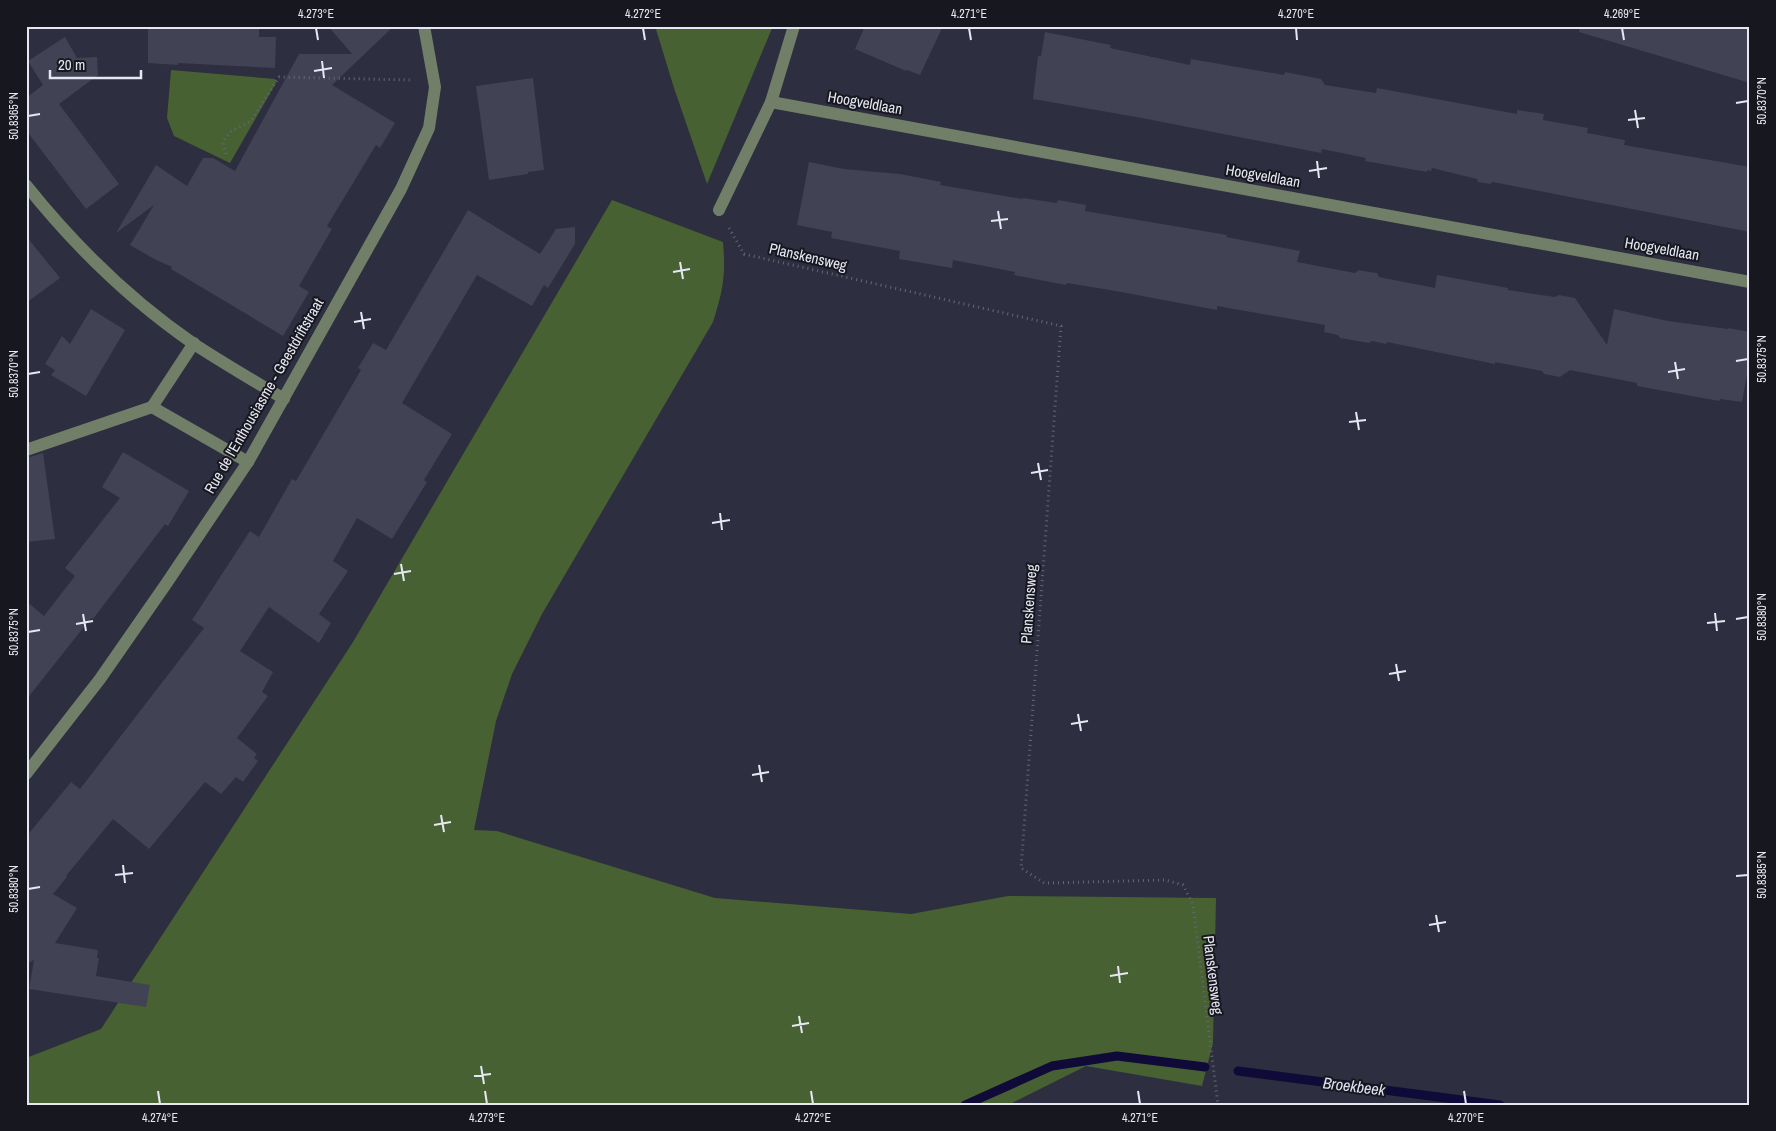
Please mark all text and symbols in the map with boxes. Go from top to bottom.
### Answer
text: 4.273°E [298,6,334,22]
text: 4.272°E [625,6,661,22]
text: 4.271°E [951,6,987,22]
text: 4.270°E [1278,6,1314,22]
text: 4.269°E [1604,6,1640,22]
scale bar [50,48,141,80]
text: 20 m [58,54,85,75]
text: 50.8370°N [1754,77,1770,125]
street label: Hoogveldlaan [826,86,904,119]
text: 50.8365°N [6,92,22,140]
street label: Hoogveldlaan [1224,159,1302,192]
street label: Hoogveldlaan [1623,232,1701,265]
street label: Planskensweg [767,237,849,276]
street label: Rue de l'Enthousiasme - Geestdriftstraat [199,294,329,497]
text: 50.8375°N [1754,335,1770,383]
text: 50.8370°N [6,350,22,398]
street label: Planskensweg [1015,564,1042,644]
text: 50.8380°N [1754,593,1770,641]
text: 50.8375°N [6,608,22,656]
text: 50.8385°N [1754,851,1770,899]
text: 50.8380°N [6,865,22,913]
street label: Planskensweg [1198,934,1229,1016]
water label: Broekbeek [1322,1071,1387,1101]
text: 4.274°E [142,1110,178,1126]
text: 4.273°E [469,1110,505,1126]
text: 4.272°E [795,1110,831,1126]
text: 4.271°E [1122,1110,1158,1126]
text: 4.270°E [1448,1110,1484,1126]

